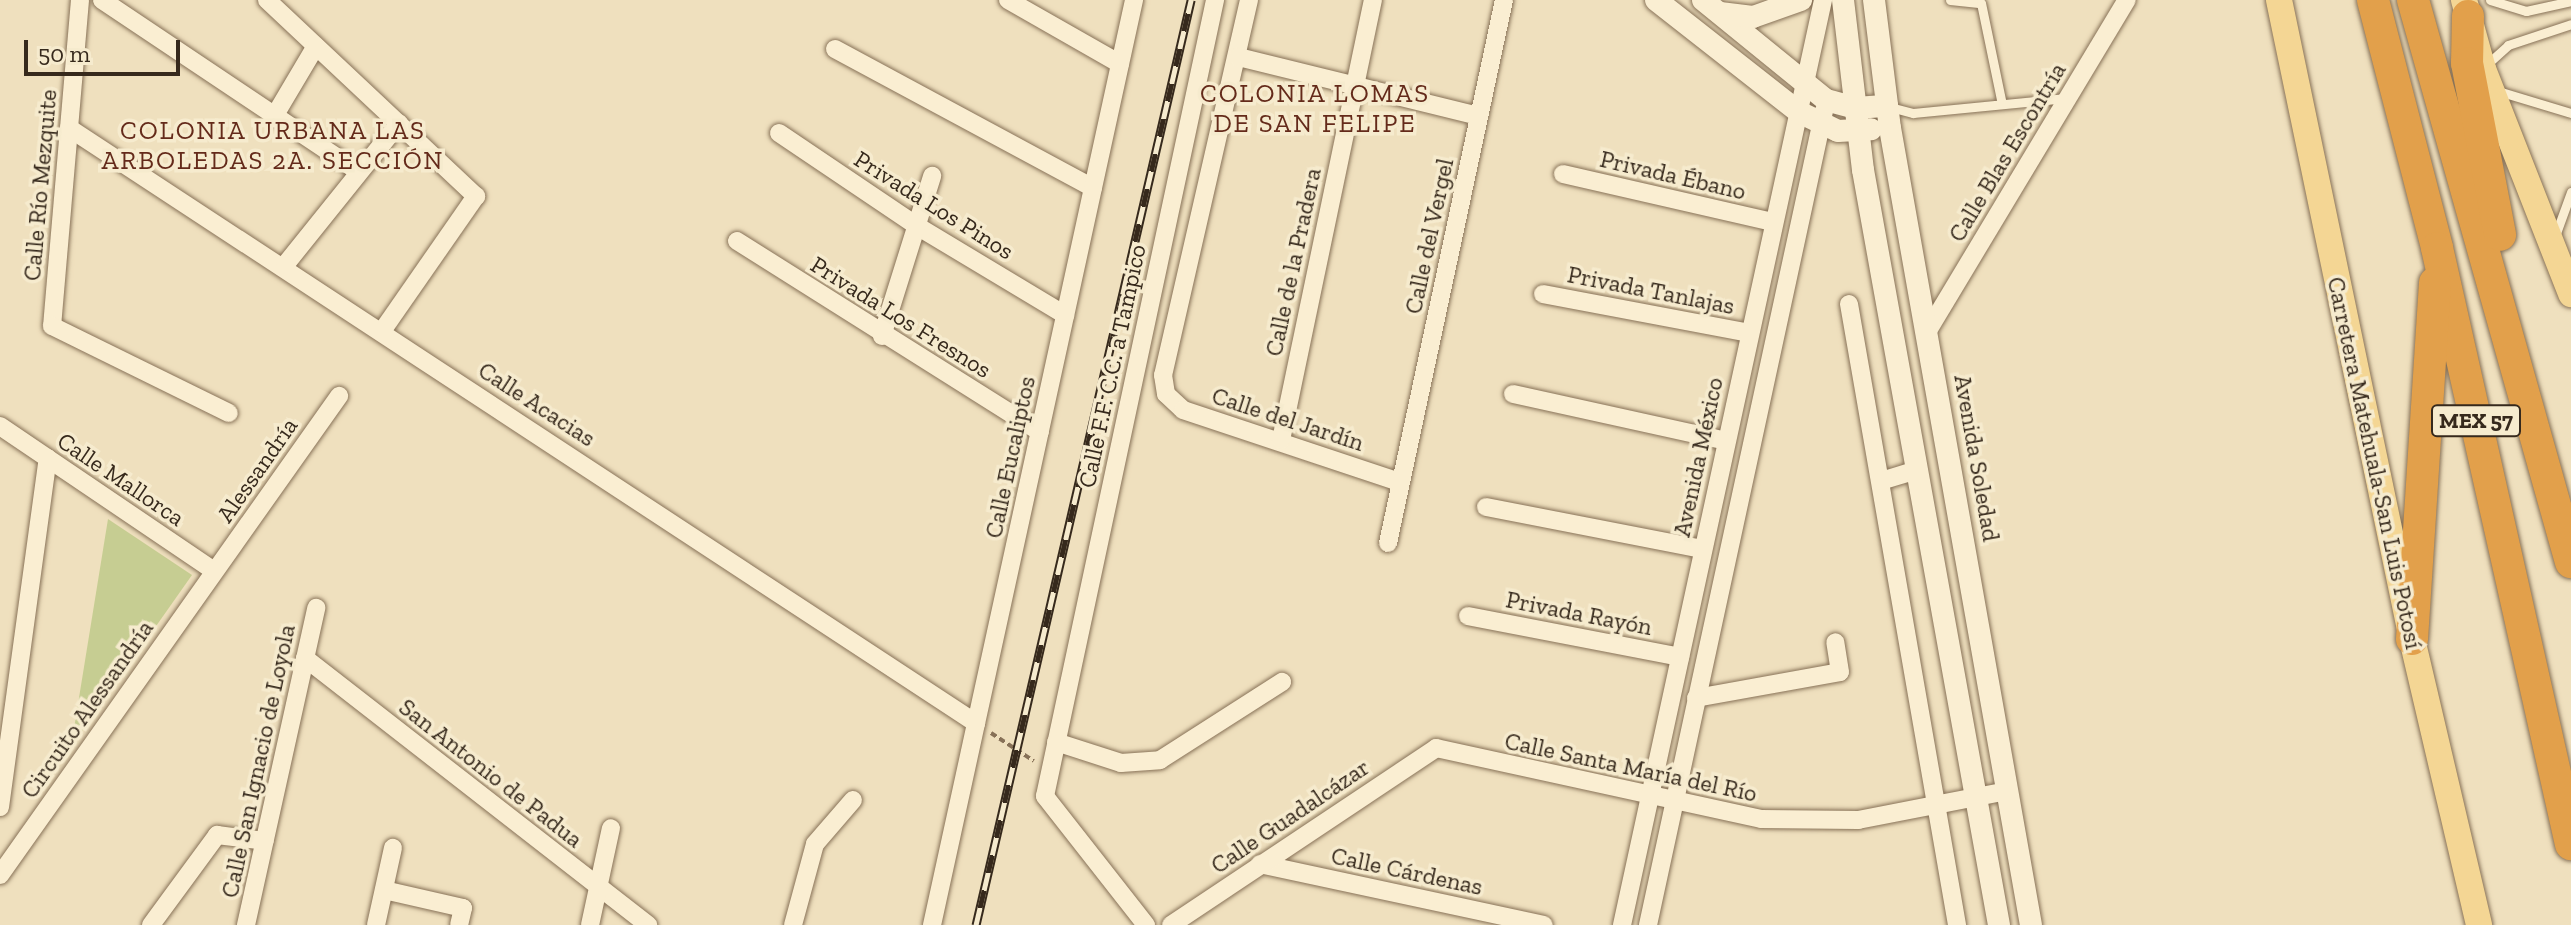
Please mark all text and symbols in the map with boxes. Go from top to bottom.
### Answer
scale bar [28,24,184,74]
text: 50 m [38,39,90,68]
street label: Calle Blas Escontría [1942,57,2072,247]
district label: COLONIA LOMAS DE SAN FELIPE [1200,78,1430,140]
street label: Calle Río Mezquite [17,88,63,282]
district label: COLONIA URBANA LAS ARBOLEDAS 2A. SECCIÓN [101,115,445,176]
street label: Privada Los Pinos [849,144,1019,266]
street label: Privada Ébano [1597,144,1749,206]
street label: Calle del Vergel [1398,155,1460,317]
street label: Calle de la Pradera [1259,165,1327,359]
street label: Calle F.F. C.C. a Tampico [1072,241,1152,491]
street label: Privada Los Fresnos [805,250,997,384]
street label: Privada Tanlajas [1565,260,1737,320]
street label: Carretera Matehuala-San Luis Potosí [2321,274,2429,652]
street label: Calle Acacias [473,355,601,453]
street label: Avenida Soledad [1948,372,2006,544]
street label: Calle Eucaliptos [979,373,1041,541]
street label: Avenida México [1667,375,1729,539]
street label: Calle del Jardín [1208,381,1368,457]
road number: MEX 57 [2430,403,2522,439]
street label: Alessandría [210,412,304,528]
street label: Calle Mallorca [52,426,190,532]
street label: Privada Rayón [1504,585,1654,641]
street label: Circuito Alessandría [15,614,159,804]
street label: Calle San Ignacio de Loyola [215,622,301,900]
street label: San Antonio de Padua [393,692,589,854]
street label: Calle Santa María del Río [1502,726,1760,808]
street label: Calle Guadalcázar [1205,752,1375,880]
street label: Calle Cárdenas [1329,841,1485,901]

